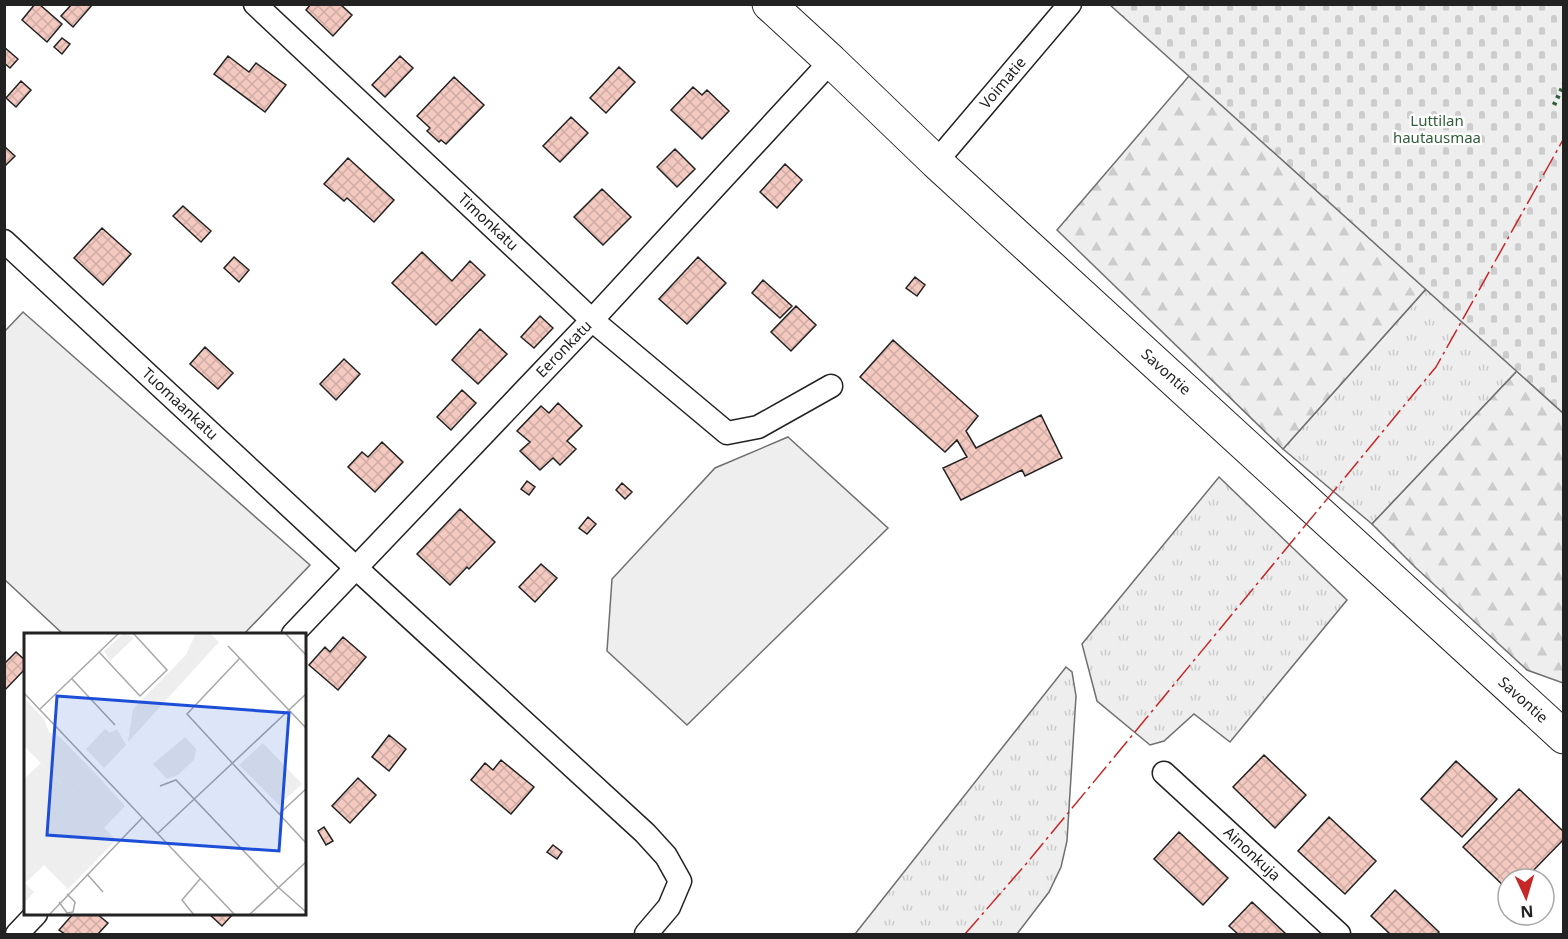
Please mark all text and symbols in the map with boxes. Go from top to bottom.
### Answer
street label: Voimatie [975,52,1030,112]
park label: Luttilan hautausmaa [1393,110,1481,147]
street label: Timonkatu [454,188,523,254]
street label: Eeronkatu [531,315,596,381]
street label: Savontie [1138,344,1196,399]
street label: Tuomaankatu [138,363,223,444]
inset map [24,633,306,915]
street label: Savontie [1495,672,1553,727]
street label: Ainonkuja [1220,822,1285,885]
north arrow [1496,867,1556,927]
text: N [1520,901,1534,923]

